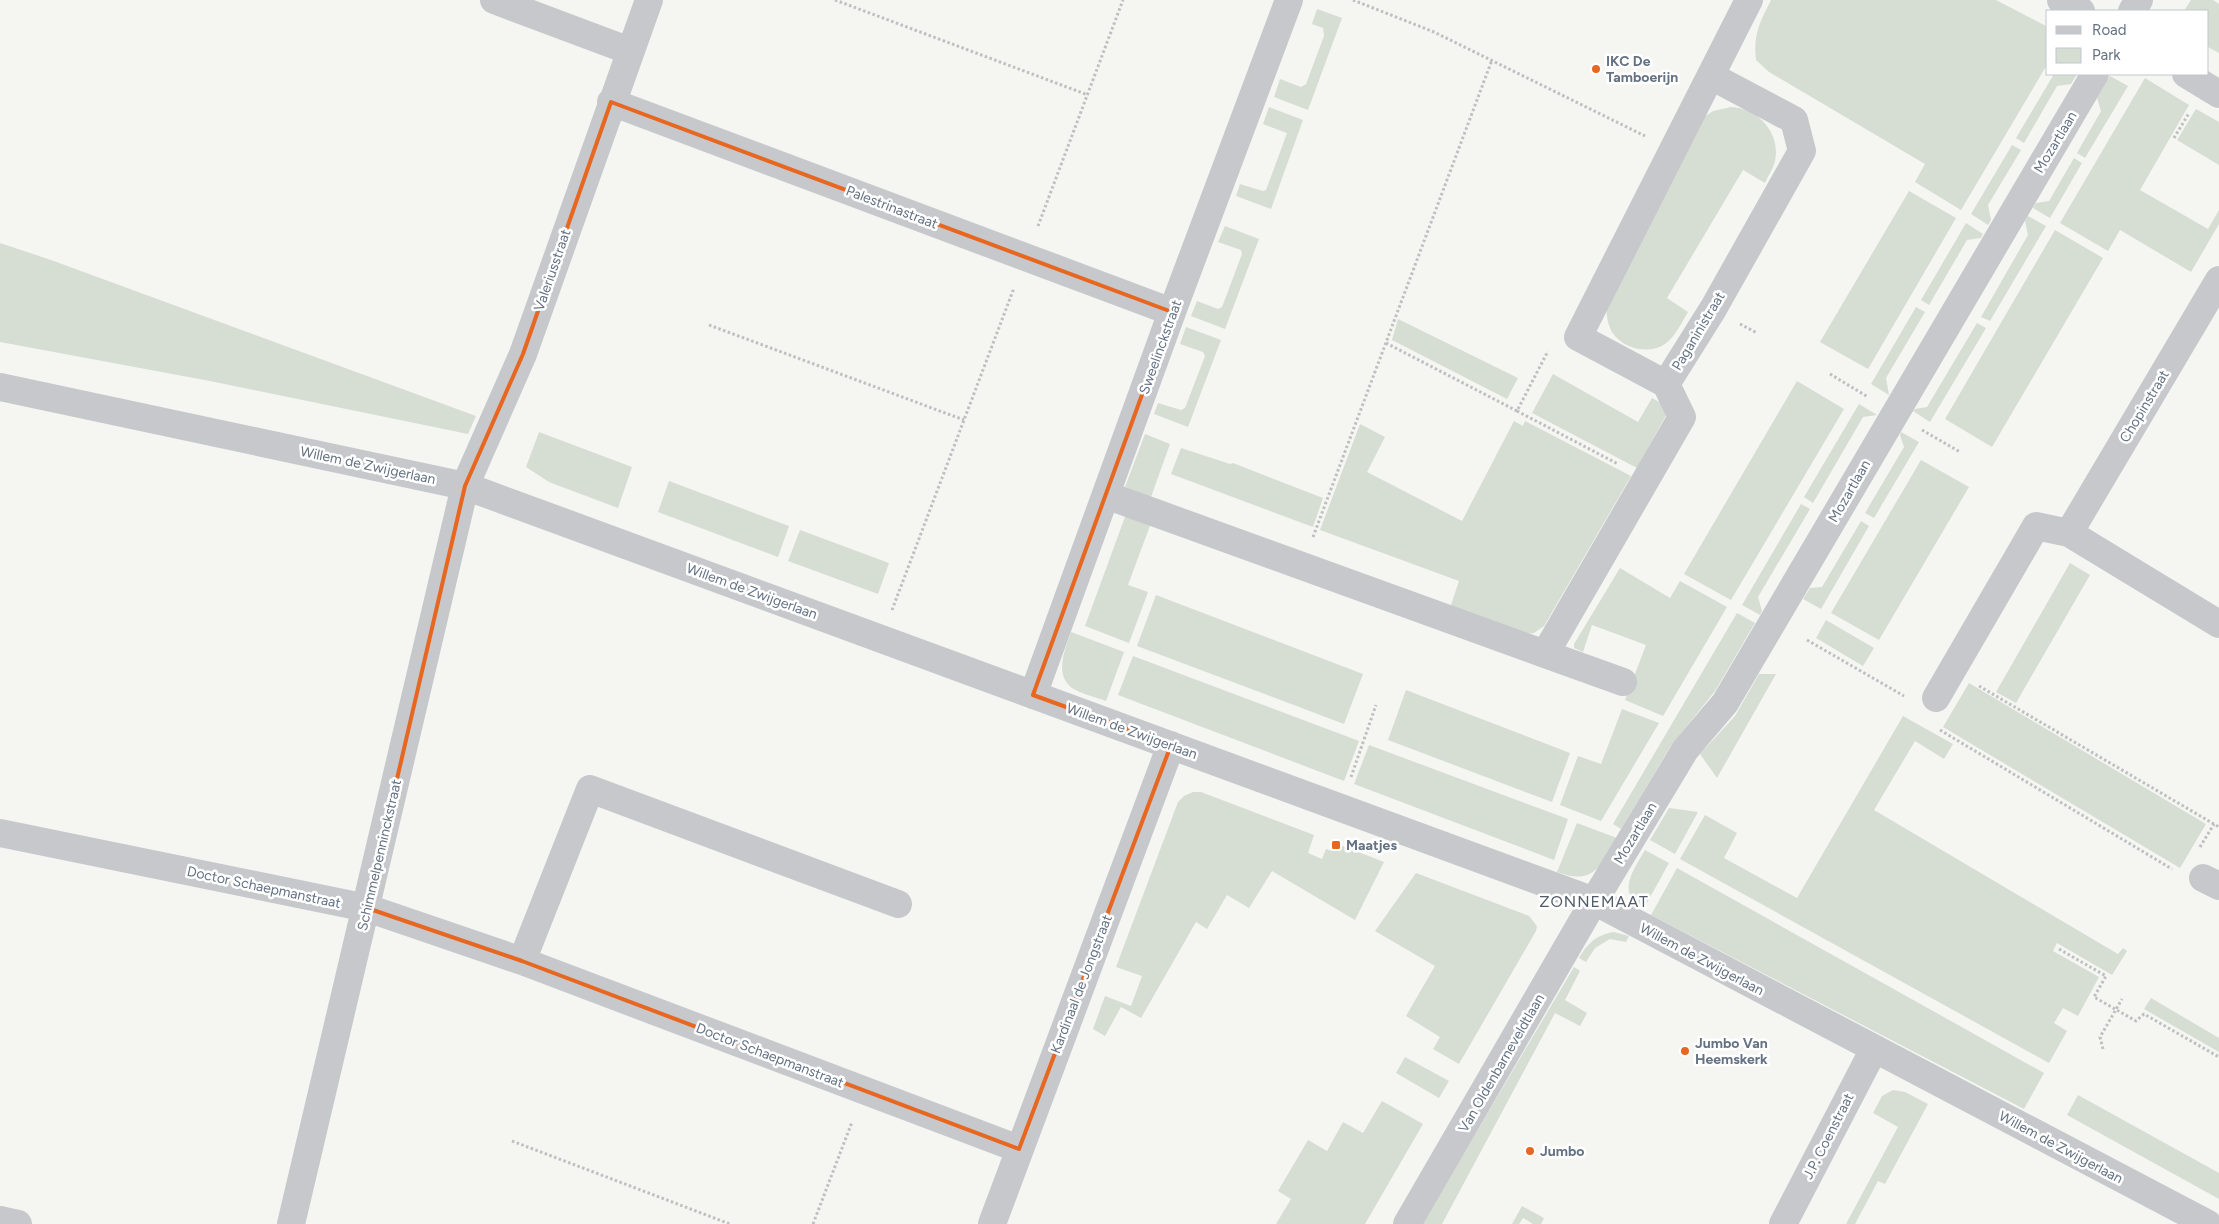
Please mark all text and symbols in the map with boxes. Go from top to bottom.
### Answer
legend [2046,10,2209,75]
text: Road [2092,21,2127,39]
text: Park [2092,46,2121,64]
place label: IKC De Tamboerijn [1606,53,1678,86]
marker: IKC De Tamboerijn [1590,63,1602,75]
street label: Mozartlaan [2030,108,2081,176]
street label: Palestrinastraat [844,182,940,233]
street label: Valeriusstraat [531,227,574,313]
street label: Paganinistraat [1668,289,1729,374]
street label: Sweelinckstraat [1135,298,1185,397]
street label: Chopinstraat [2116,367,2173,446]
street label: Willem de Zwijgerlaan [299,443,437,488]
street label: Mozartlaan [1825,457,1874,525]
street label: Willem de Zwijgerlaan [684,560,820,623]
street label: Willem de Zwijgerlaan [1064,700,1200,763]
street label: Schimmelpenninckstraat [354,778,405,932]
street label: Mozartlaan [1610,799,1661,867]
place label: Maatjes [1346,837,1397,854]
marker: Maatjes [1330,839,1342,851]
street label: Doctor Schaepmanstraat [185,863,342,912]
district label: ZONNEMAAT [1539,892,1649,911]
street label: Kardinaal de Jongstraat [1047,912,1116,1056]
street label: Willem de Zwijgerlaan [1637,920,1767,999]
street label: Van Oldenbarneveldtlaan [1455,991,1548,1135]
street label: Doctor Schaepmanstraat [694,1019,846,1092]
place label: Jumbo Van Heemskerk [1695,1035,1768,1068]
marker: Jumbo Van Heemskerk [1679,1045,1691,1057]
street label: J.P. Coenstraat [1799,1090,1857,1182]
street label: Willem de Zwijgerlaan [1996,1108,2126,1187]
place label: Jumbo [1540,1143,1584,1160]
marker: Jumbo [1524,1145,1536,1157]

